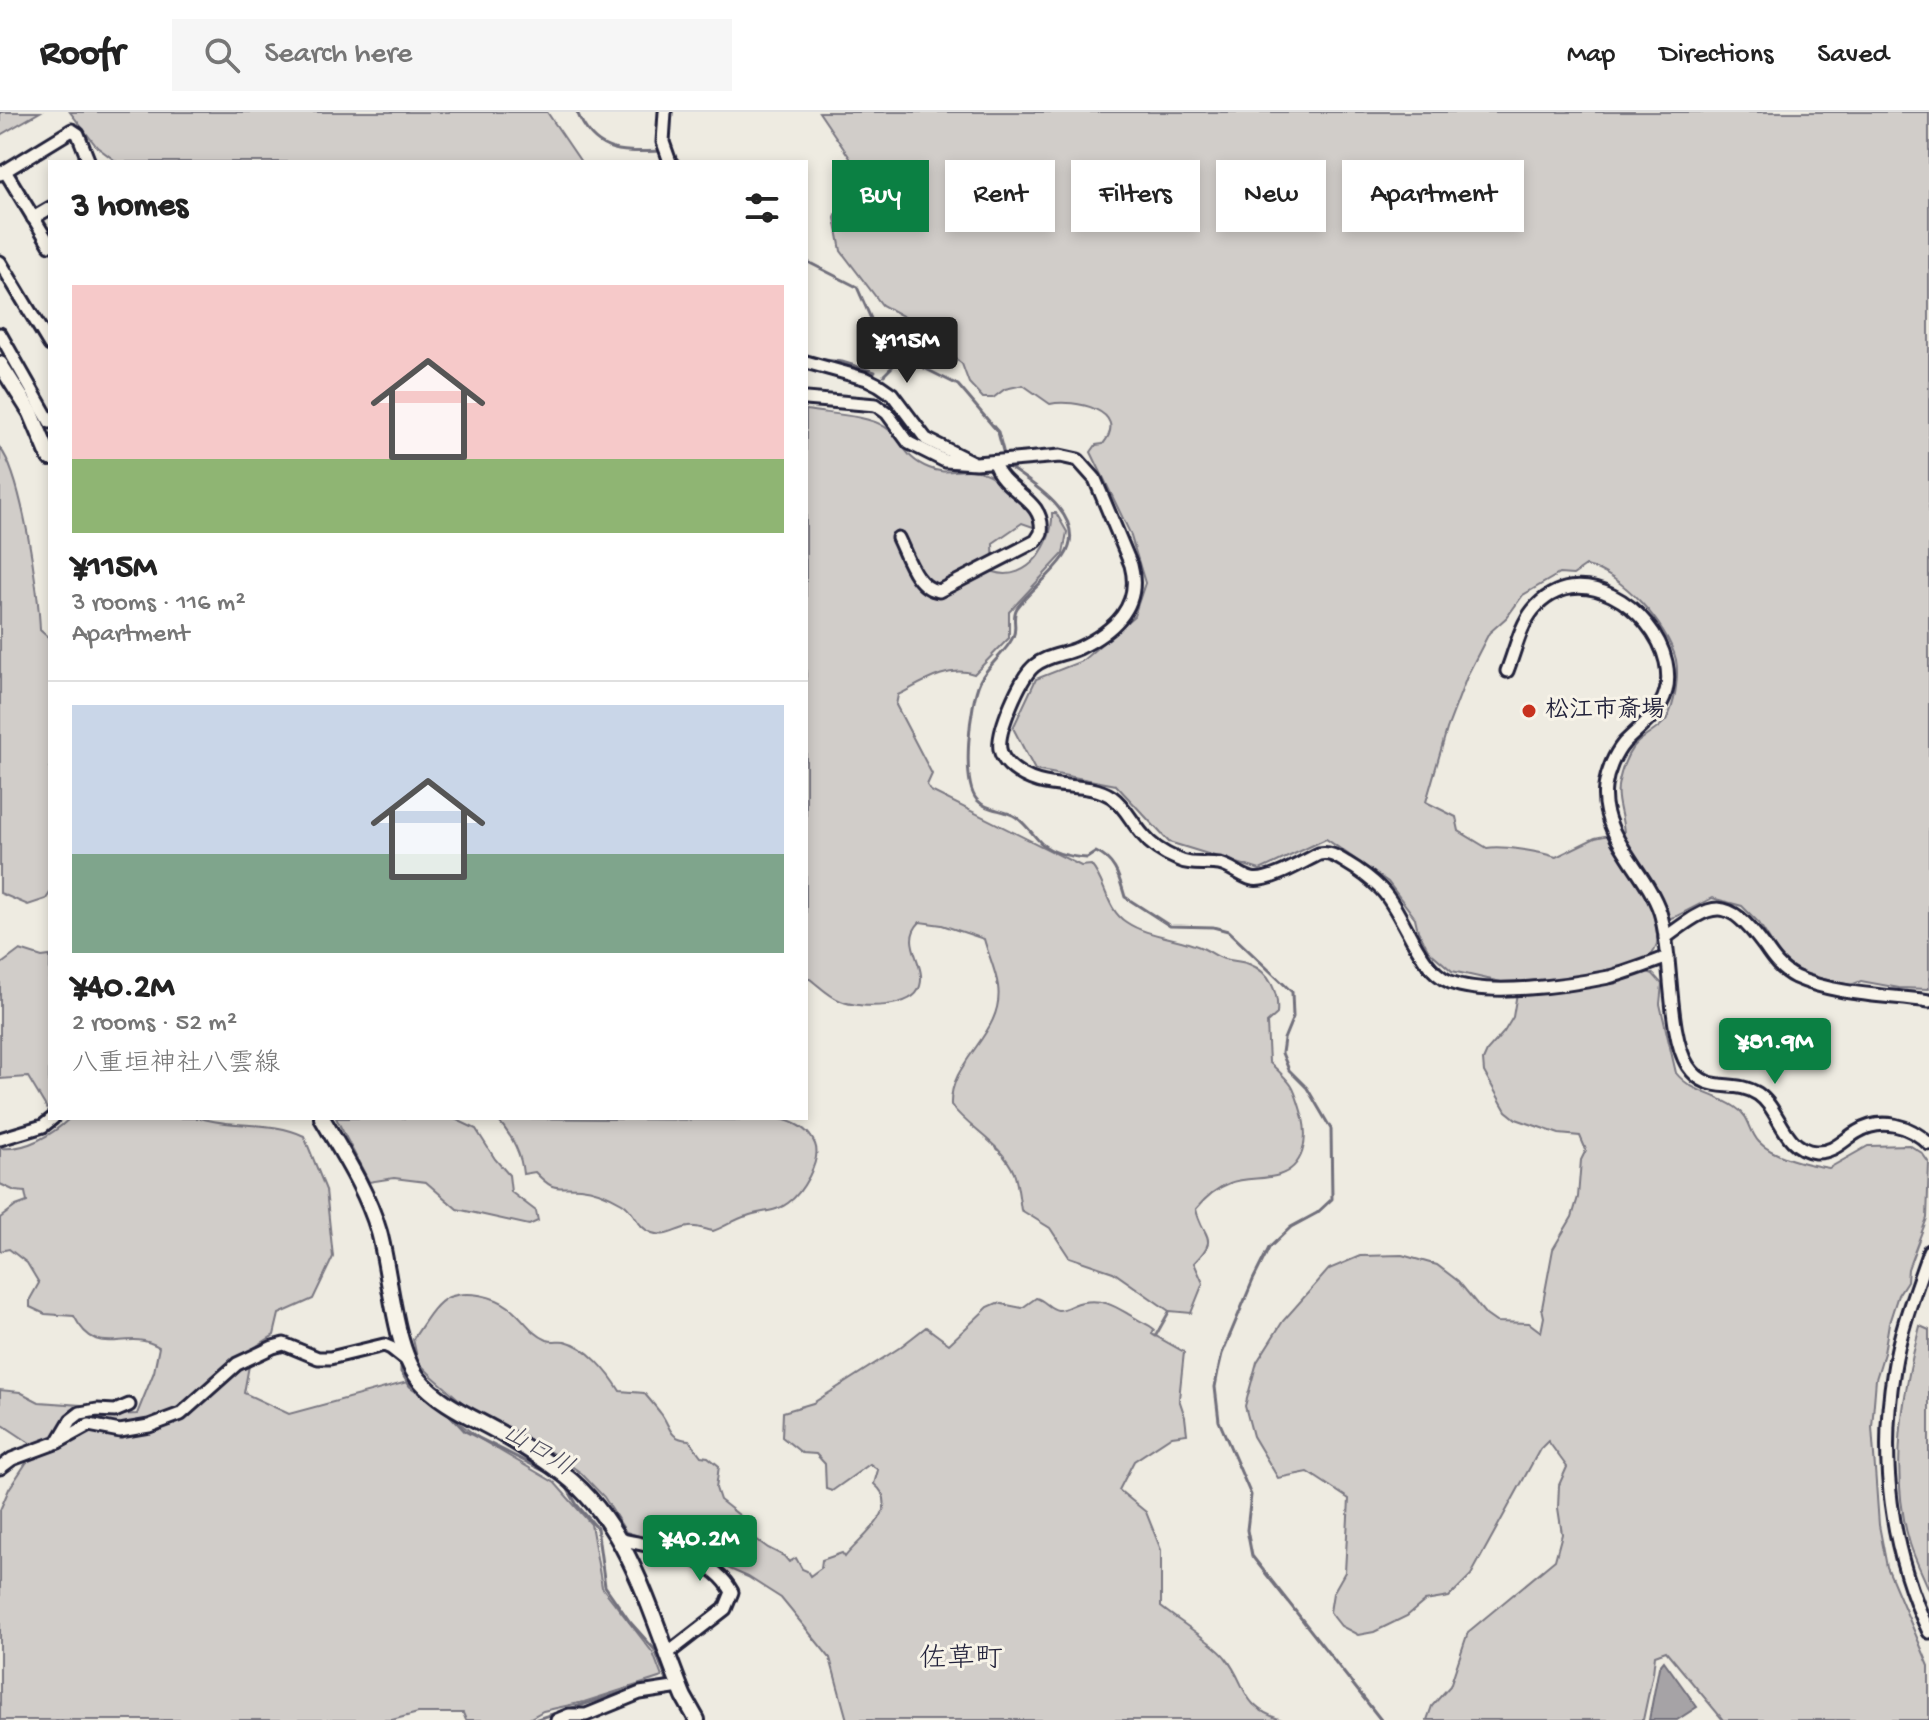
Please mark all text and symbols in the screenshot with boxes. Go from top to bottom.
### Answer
search box [172,19,732,91]
text: Roofr [40,33,124,77]
icon: search [200,33,244,77]
text: Search here [264,38,412,73]
text: Map [1567,39,1615,72]
text: Directions [1659,39,1773,72]
text: Saved [1817,39,1889,72]
chip: Buy [832,160,929,232]
chip: Rent [945,160,1055,232]
chip: Filters [1071,160,1200,232]
chip: New [1216,160,1326,232]
chip: Apartment [1342,160,1524,232]
icon: filters [740,186,784,230]
text: 3 homes [72,188,188,228]
pin: ¥115M [851,317,963,385]
text: ¥115M [875,327,939,358]
icon: home [356,337,500,481]
text: ¥115M [72,549,157,589]
text: 3 rooms · 116 m² [72,589,245,620]
text: Apartment [72,620,189,651]
place label: 松江市斎場 [1545,696,1665,726]
marker: 松江市斎場 [1520,702,1538,720]
icon: home [356,757,500,901]
text: ¥40.2M [72,969,174,1009]
text: 2 rooms · 52 m² [72,1009,237,1040]
pin: ¥81.9M [1710,1018,1840,1086]
text: ¥81.9M [1737,1028,1813,1059]
text: 八重垣神社八雲線 [72,1050,280,1081]
water label: 山口川 [496,1419,578,1485]
pin: ¥40.2M [635,1515,765,1583]
text: ¥40.2M [661,1525,739,1556]
district label: 佐草町 [919,1643,1003,1677]

